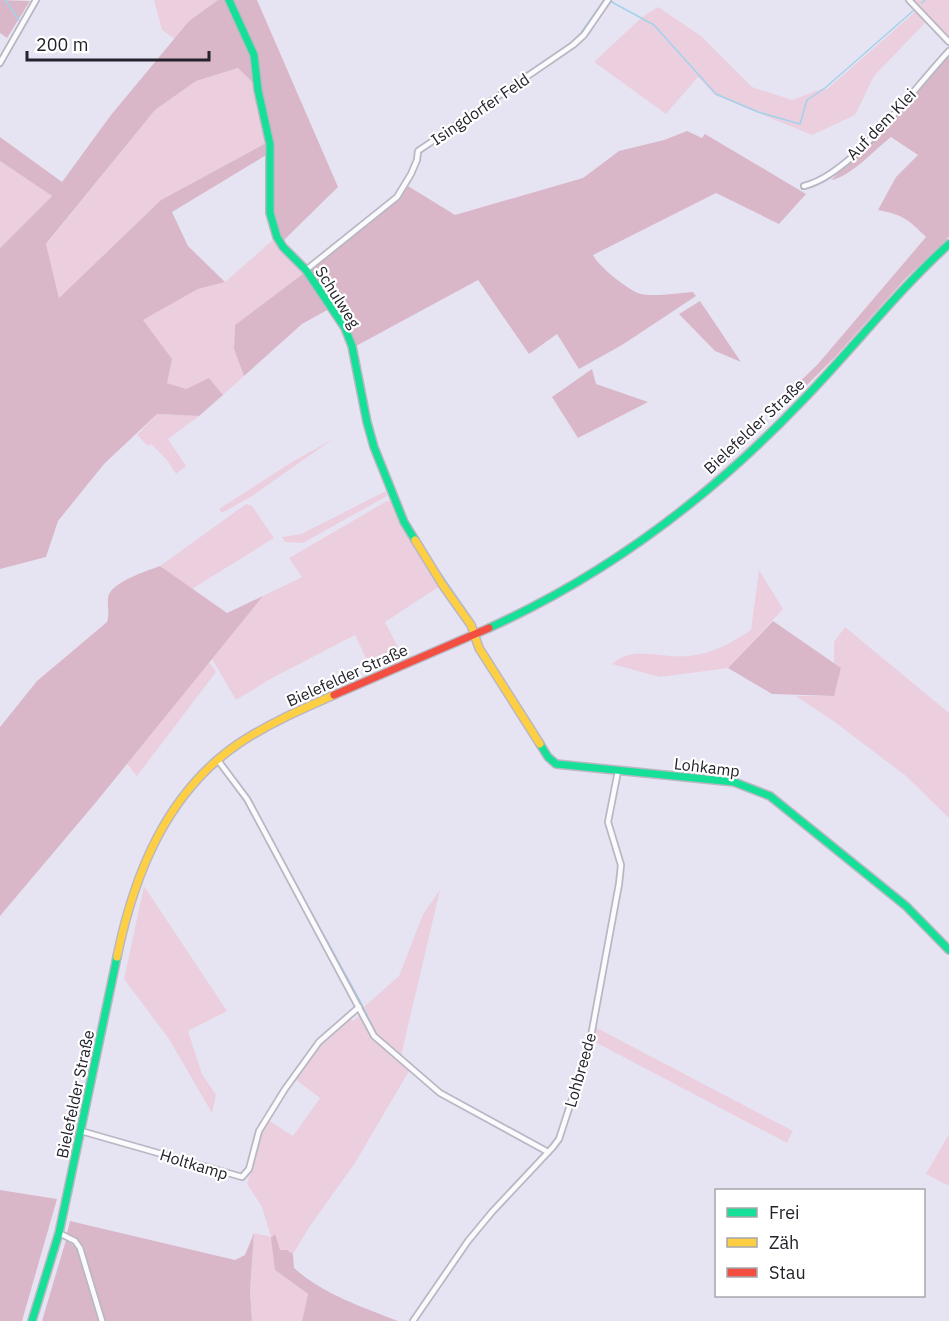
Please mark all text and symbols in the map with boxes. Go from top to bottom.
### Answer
scale bar [27,24,208,62]
text: 200 m [36,33,88,56]
street label: Isingdorfer Feld [427,69,533,149]
street label: Auf dem Klei [842,84,920,164]
street label: Schulweg [311,262,365,332]
street label: Bielefelder Straße [699,374,809,478]
street label: Bielefelder Straße [283,639,411,711]
street label: Lohkamp [673,753,741,781]
street label: Bielefelder Straße [52,1028,98,1160]
street label: Lohbreede [560,1030,600,1110]
street label: Holtkamp [157,1144,231,1184]
legend [715,1189,925,1297]
text: Frei [769,1201,800,1224]
text: Zäh [769,1231,799,1254]
text: Stau [769,1261,806,1284]

